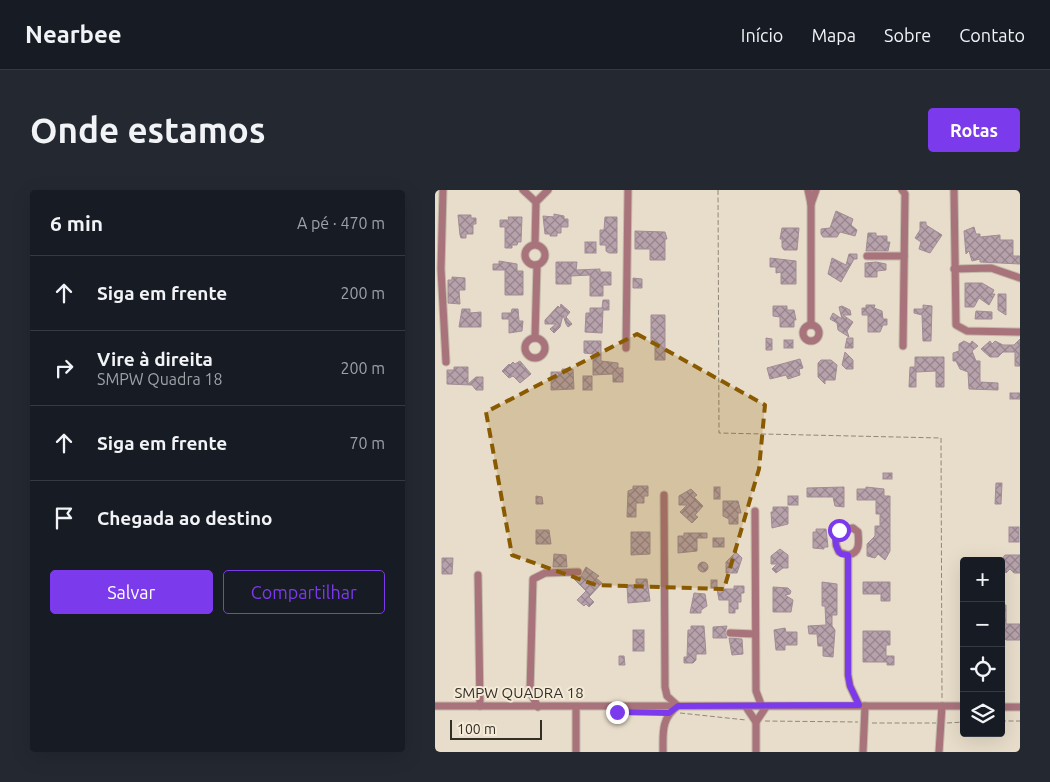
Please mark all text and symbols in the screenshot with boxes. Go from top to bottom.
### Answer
text: Nearbee [25,21,122,48]
text: Início [741,25,783,45]
text: Mapa [811,25,856,45]
text: Sobre [884,25,931,45]
text: Contato [959,25,1025,45]
button: Rotas [928,108,1020,152]
text: Onde estamos [30,110,265,150]
text: 6 min [50,211,103,235]
text: A pé · 470 m [297,214,385,232]
icon: ahead [50,279,78,307]
text: Siga em frente [97,282,227,304]
text: 200 m [340,284,385,302]
text: Vire à direita [97,348,213,370]
icon: right [50,354,78,382]
text: 200 m [340,359,385,377]
text: SMPW Quadra 18 [97,370,222,388]
icon: ahead [50,429,78,457]
text: Siga em frente [97,432,227,454]
text: 70 m [349,434,385,452]
icon: arrive [50,504,78,532]
text: Chegada ao destino [97,507,273,529]
route start [828,519,851,542]
map controls [960,557,1005,737]
button: + [960,557,1005,602]
button: Salvar [50,570,213,614]
button: Compartilhar [223,570,385,614]
button: − [960,602,1005,647]
button: locate [960,647,1005,692]
street label: SMPW QUADRA 18 [454,684,584,701]
button: layers [960,692,1005,737]
route end [606,701,629,724]
scale bar [450,717,543,740]
text: 100 m [457,721,496,737]

